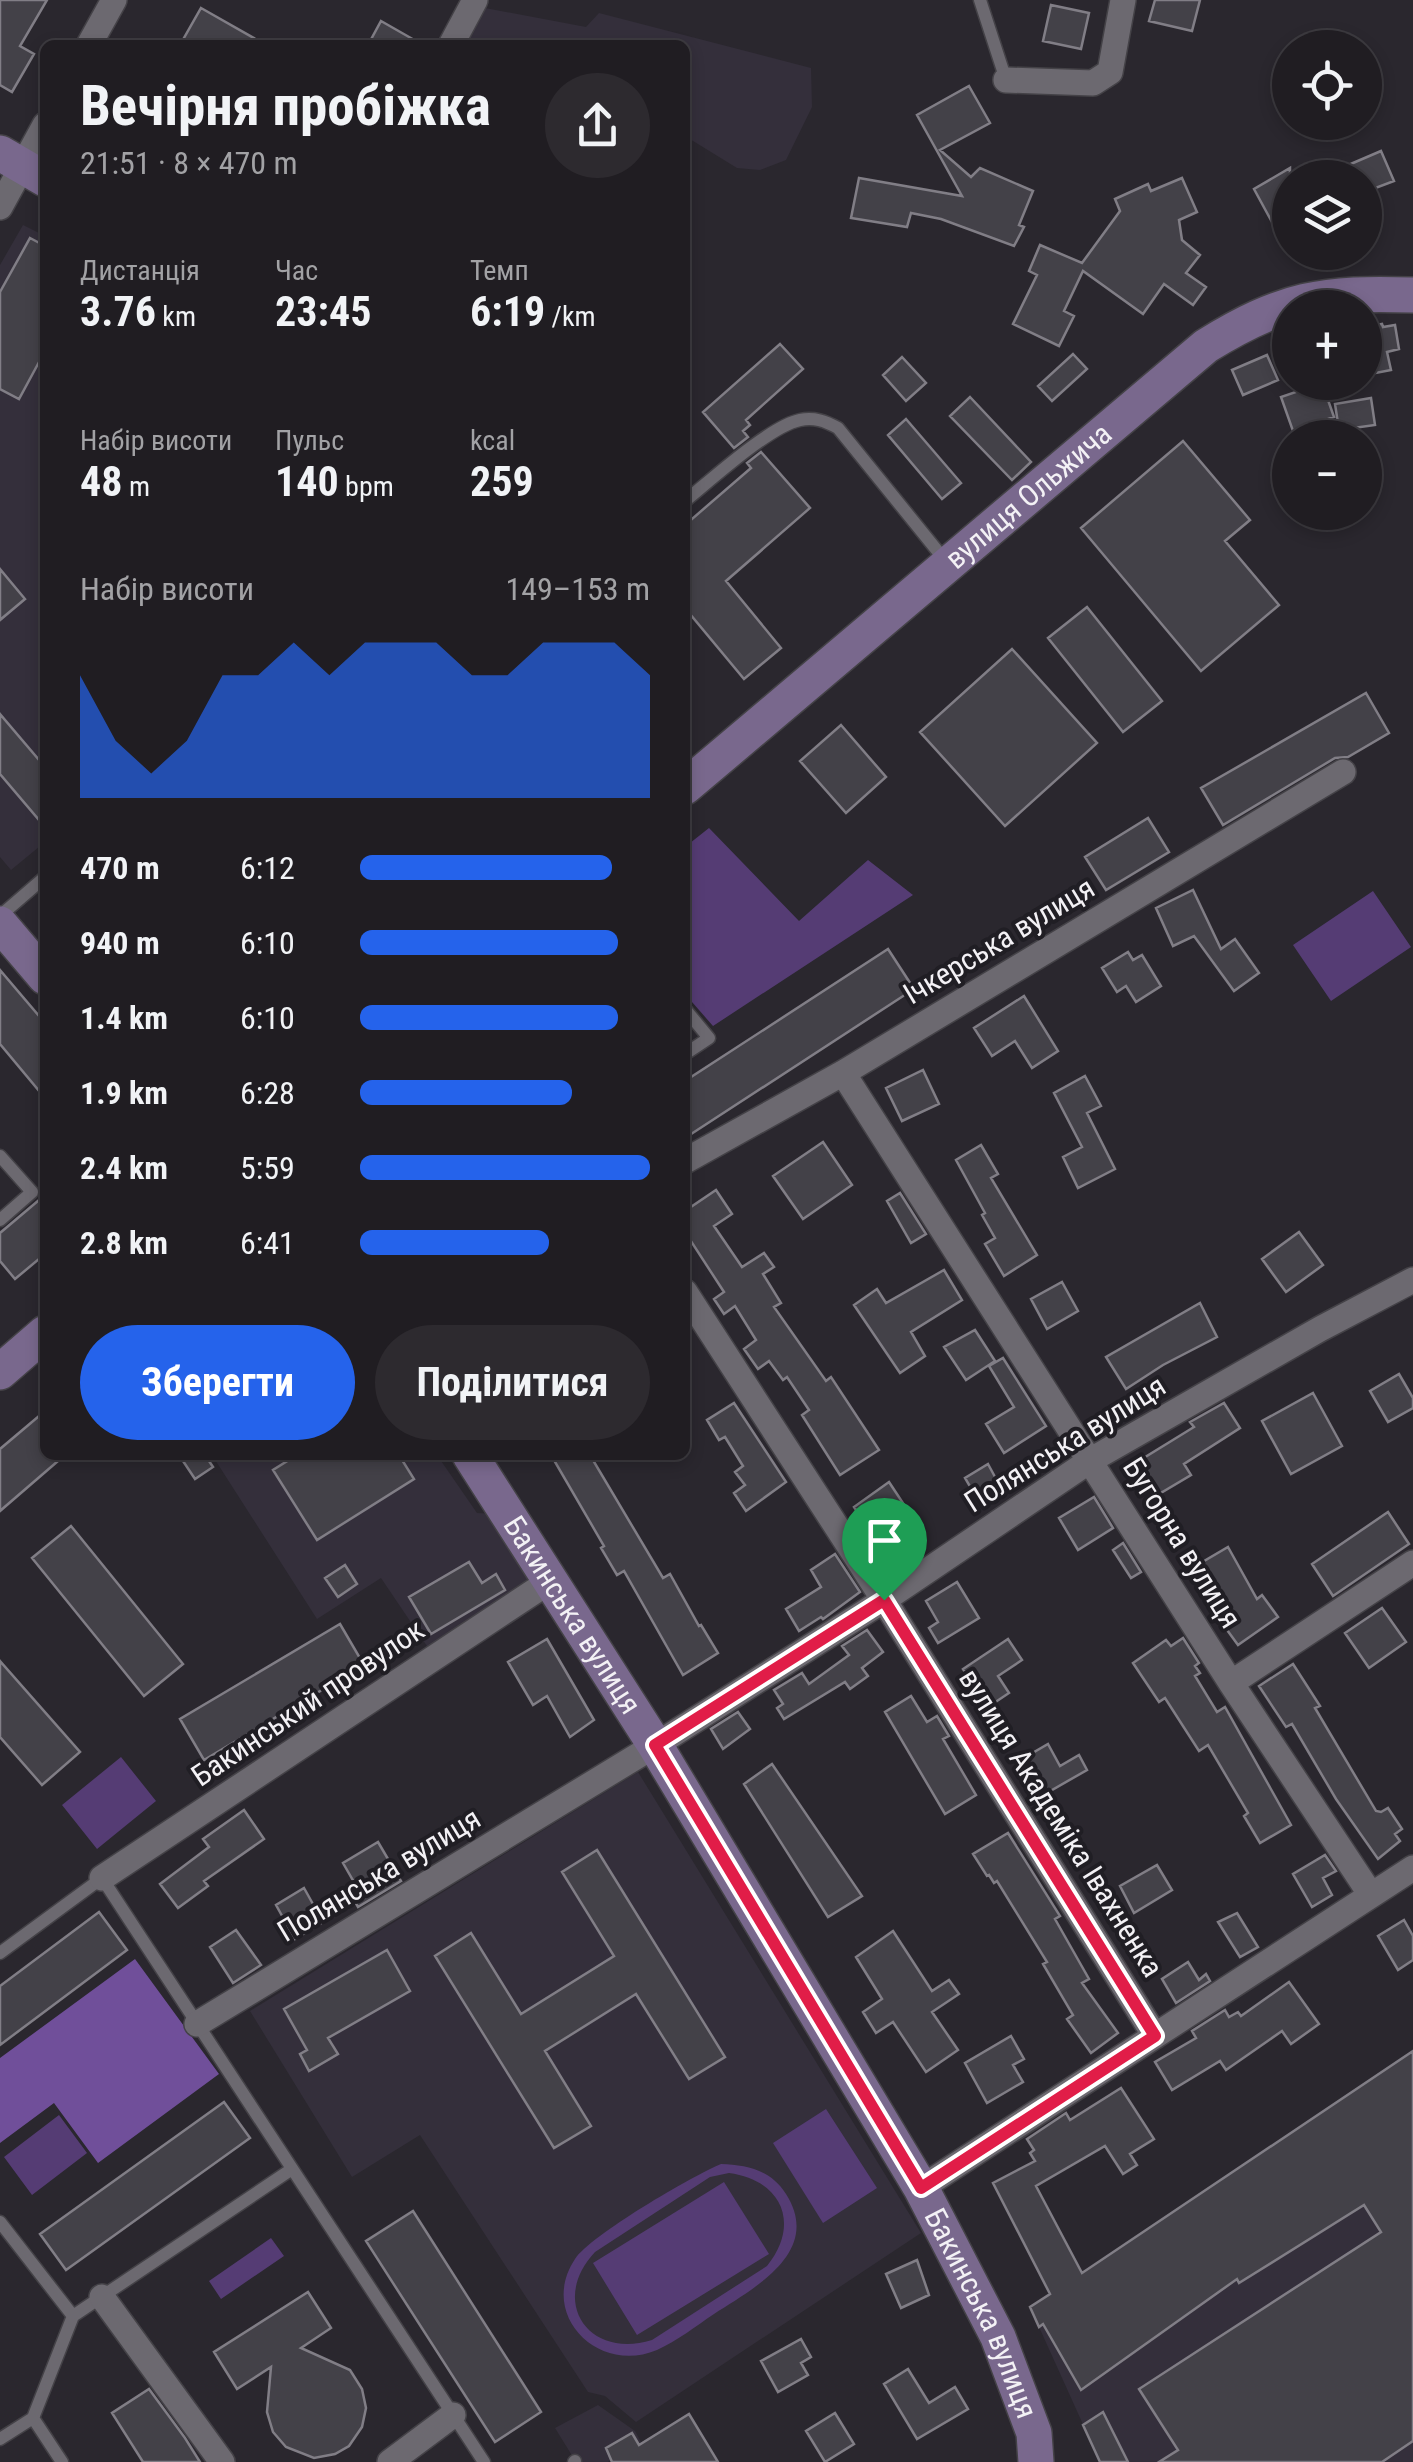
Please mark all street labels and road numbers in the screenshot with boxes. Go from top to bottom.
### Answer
street label: вулиця Ольжича [938,416,1118,576]
street label: Ічкерська вулиця [897,870,1100,1011]
street label: Полянська вулиця [958,1368,1172,1519]
street label: Бугорна вулиця [1116,1451,1249,1634]
street label: Бакинська вулиця [497,1510,649,1720]
street label: Бакинський провулок [185,1612,431,1793]
street label: вулиця Академіка Івахненка [952,1662,1171,1983]
street label: Полянська вулиця [271,1800,486,1949]
street label: Бакинська вулиця [918,2202,1045,2423]

